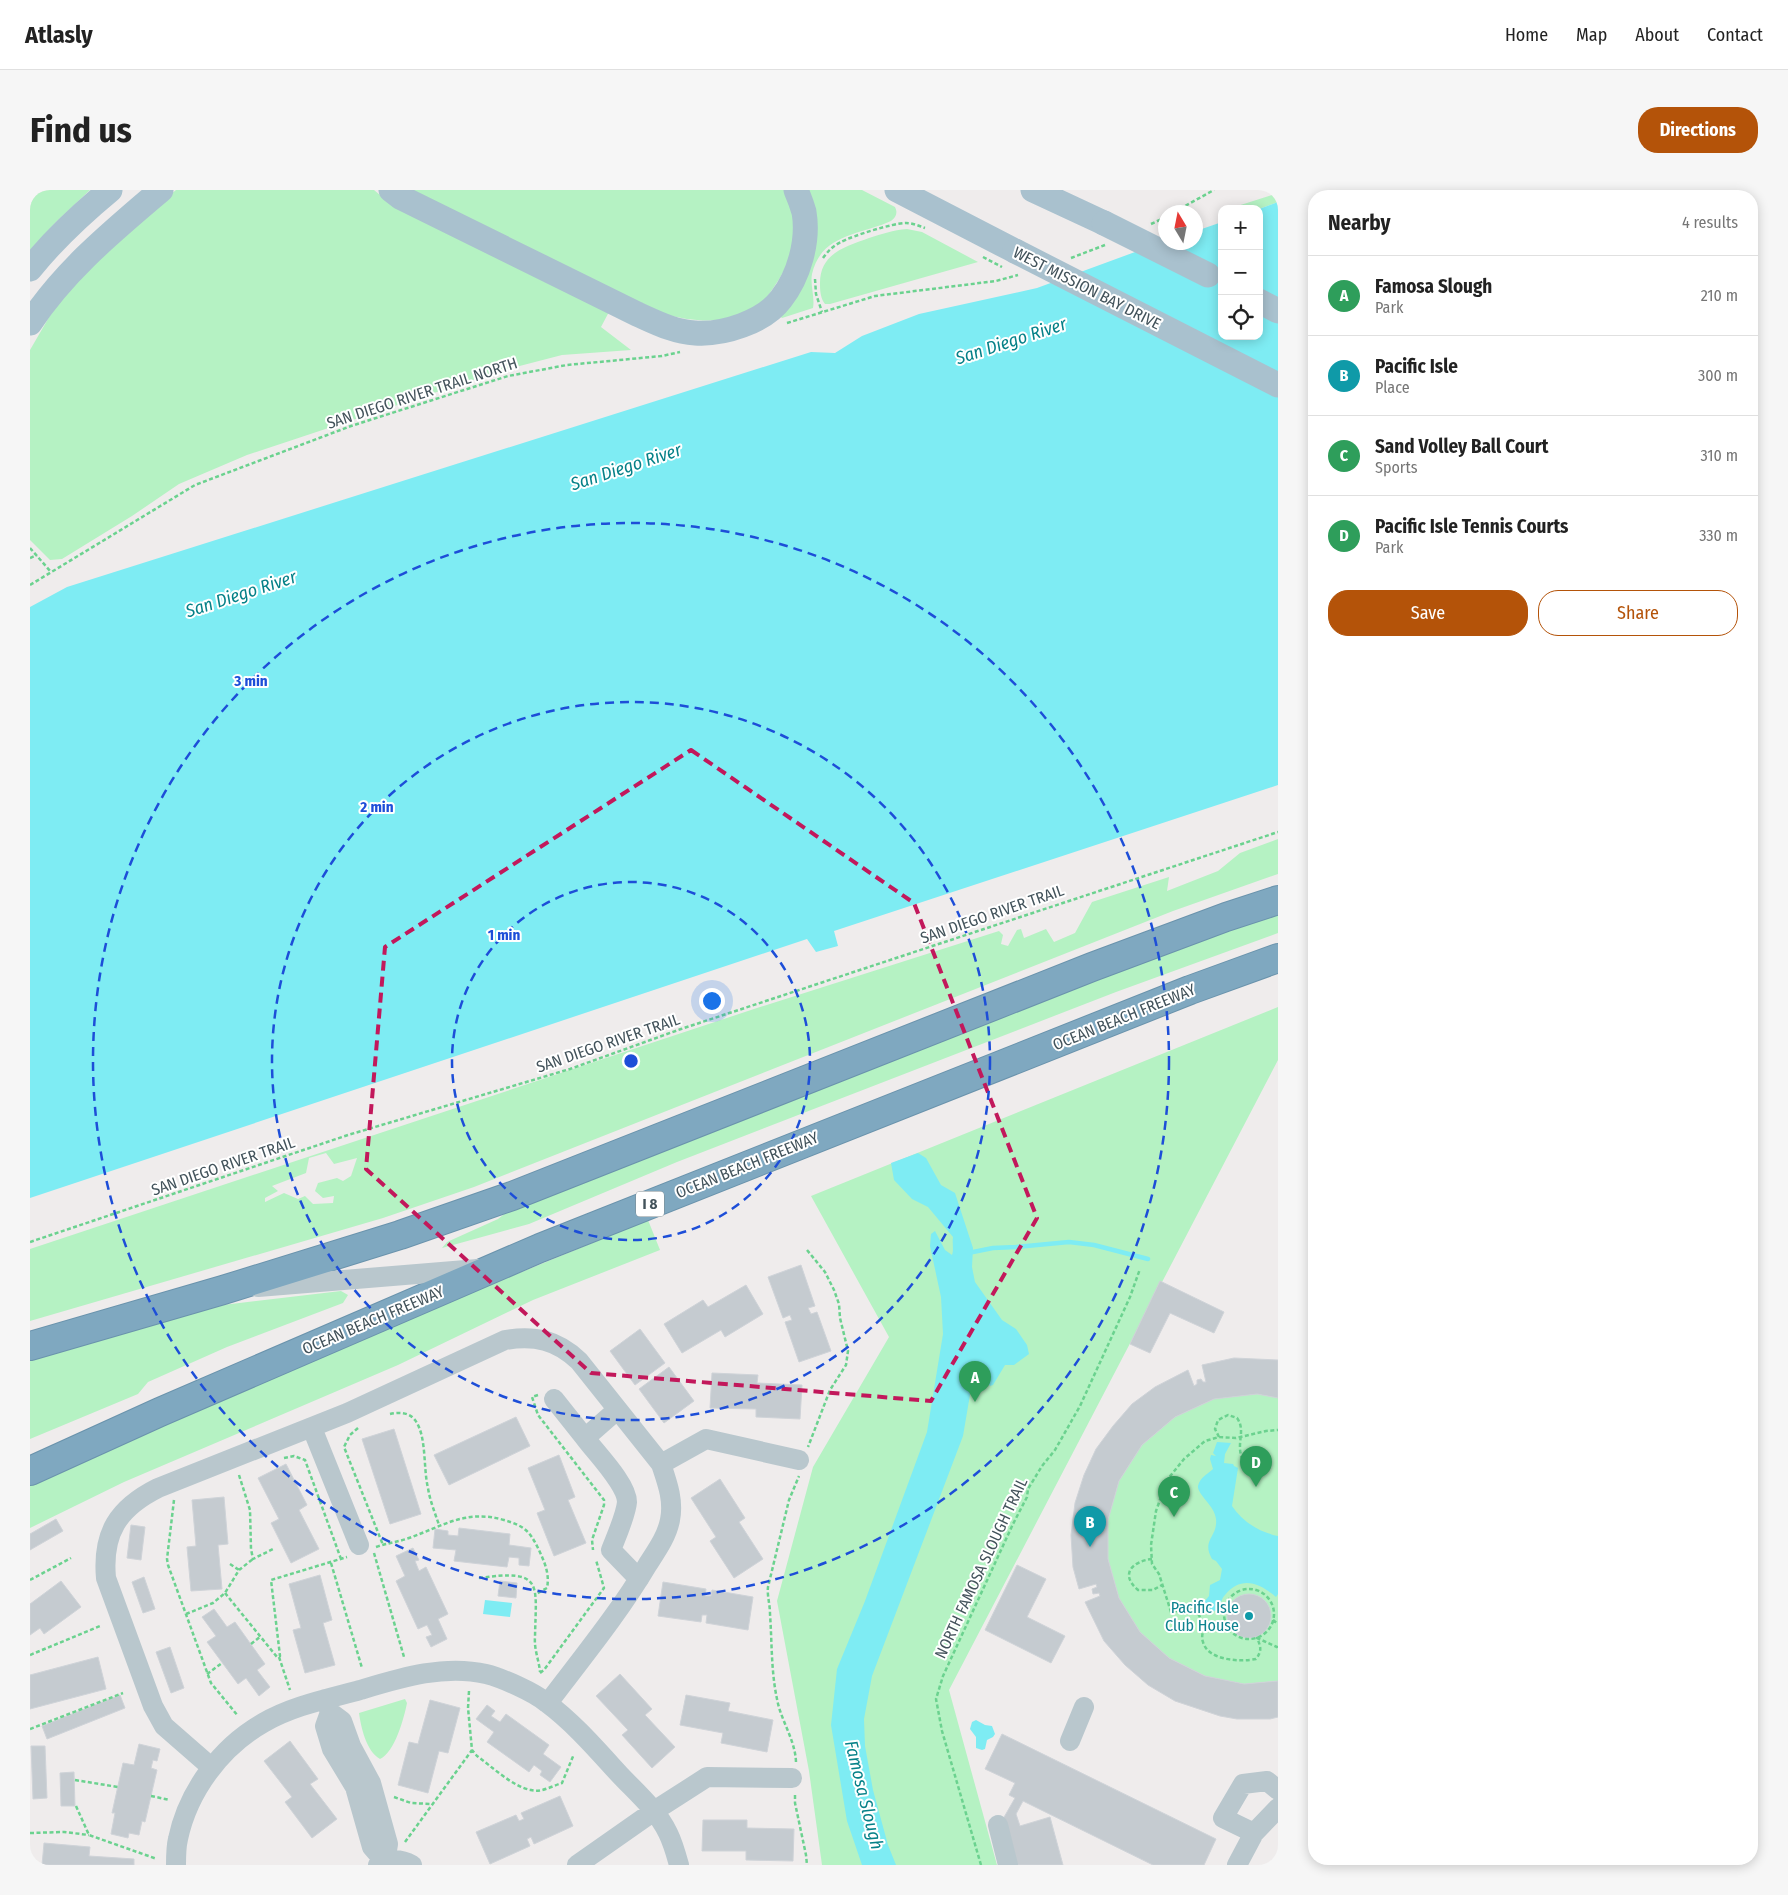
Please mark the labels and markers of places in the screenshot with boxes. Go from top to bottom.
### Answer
centre of rings [622,1052,640,1070]
pin: A [959,1361,991,1402]
pin: D [1240,1446,1272,1487]
pin: C [1158,1476,1190,1517]
pin: B [1074,1506,1106,1547]
place label: Pacific Isle Club House [1165,1598,1239,1635]
marker: Pacific Isle Club House [1243,1610,1255,1622]

